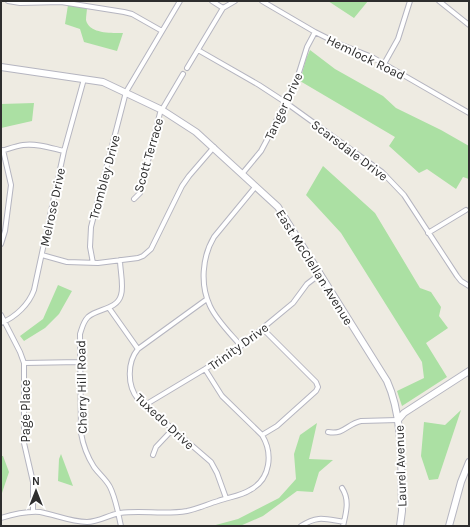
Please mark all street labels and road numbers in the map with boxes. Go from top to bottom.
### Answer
street label: Hemlock Road [324,32,407,83]
street label: Tanger Drive [261,70,306,142]
street label: Scott Terrace [131,116,166,194]
street label: Scarsdale Drive [308,117,391,184]
street label: Trombley Drive [86,133,123,221]
street label: Melrose Drive [37,166,68,248]
street label: East McClellan Avenue [273,207,356,328]
street label: Trinity Drive [205,320,271,373]
street label: Cherry Hill Road [73,340,90,434]
street label: Page Place [18,379,33,442]
street label: Tuxedo Drive [132,390,197,453]
street label: Laurel Avenue [392,424,409,507]

